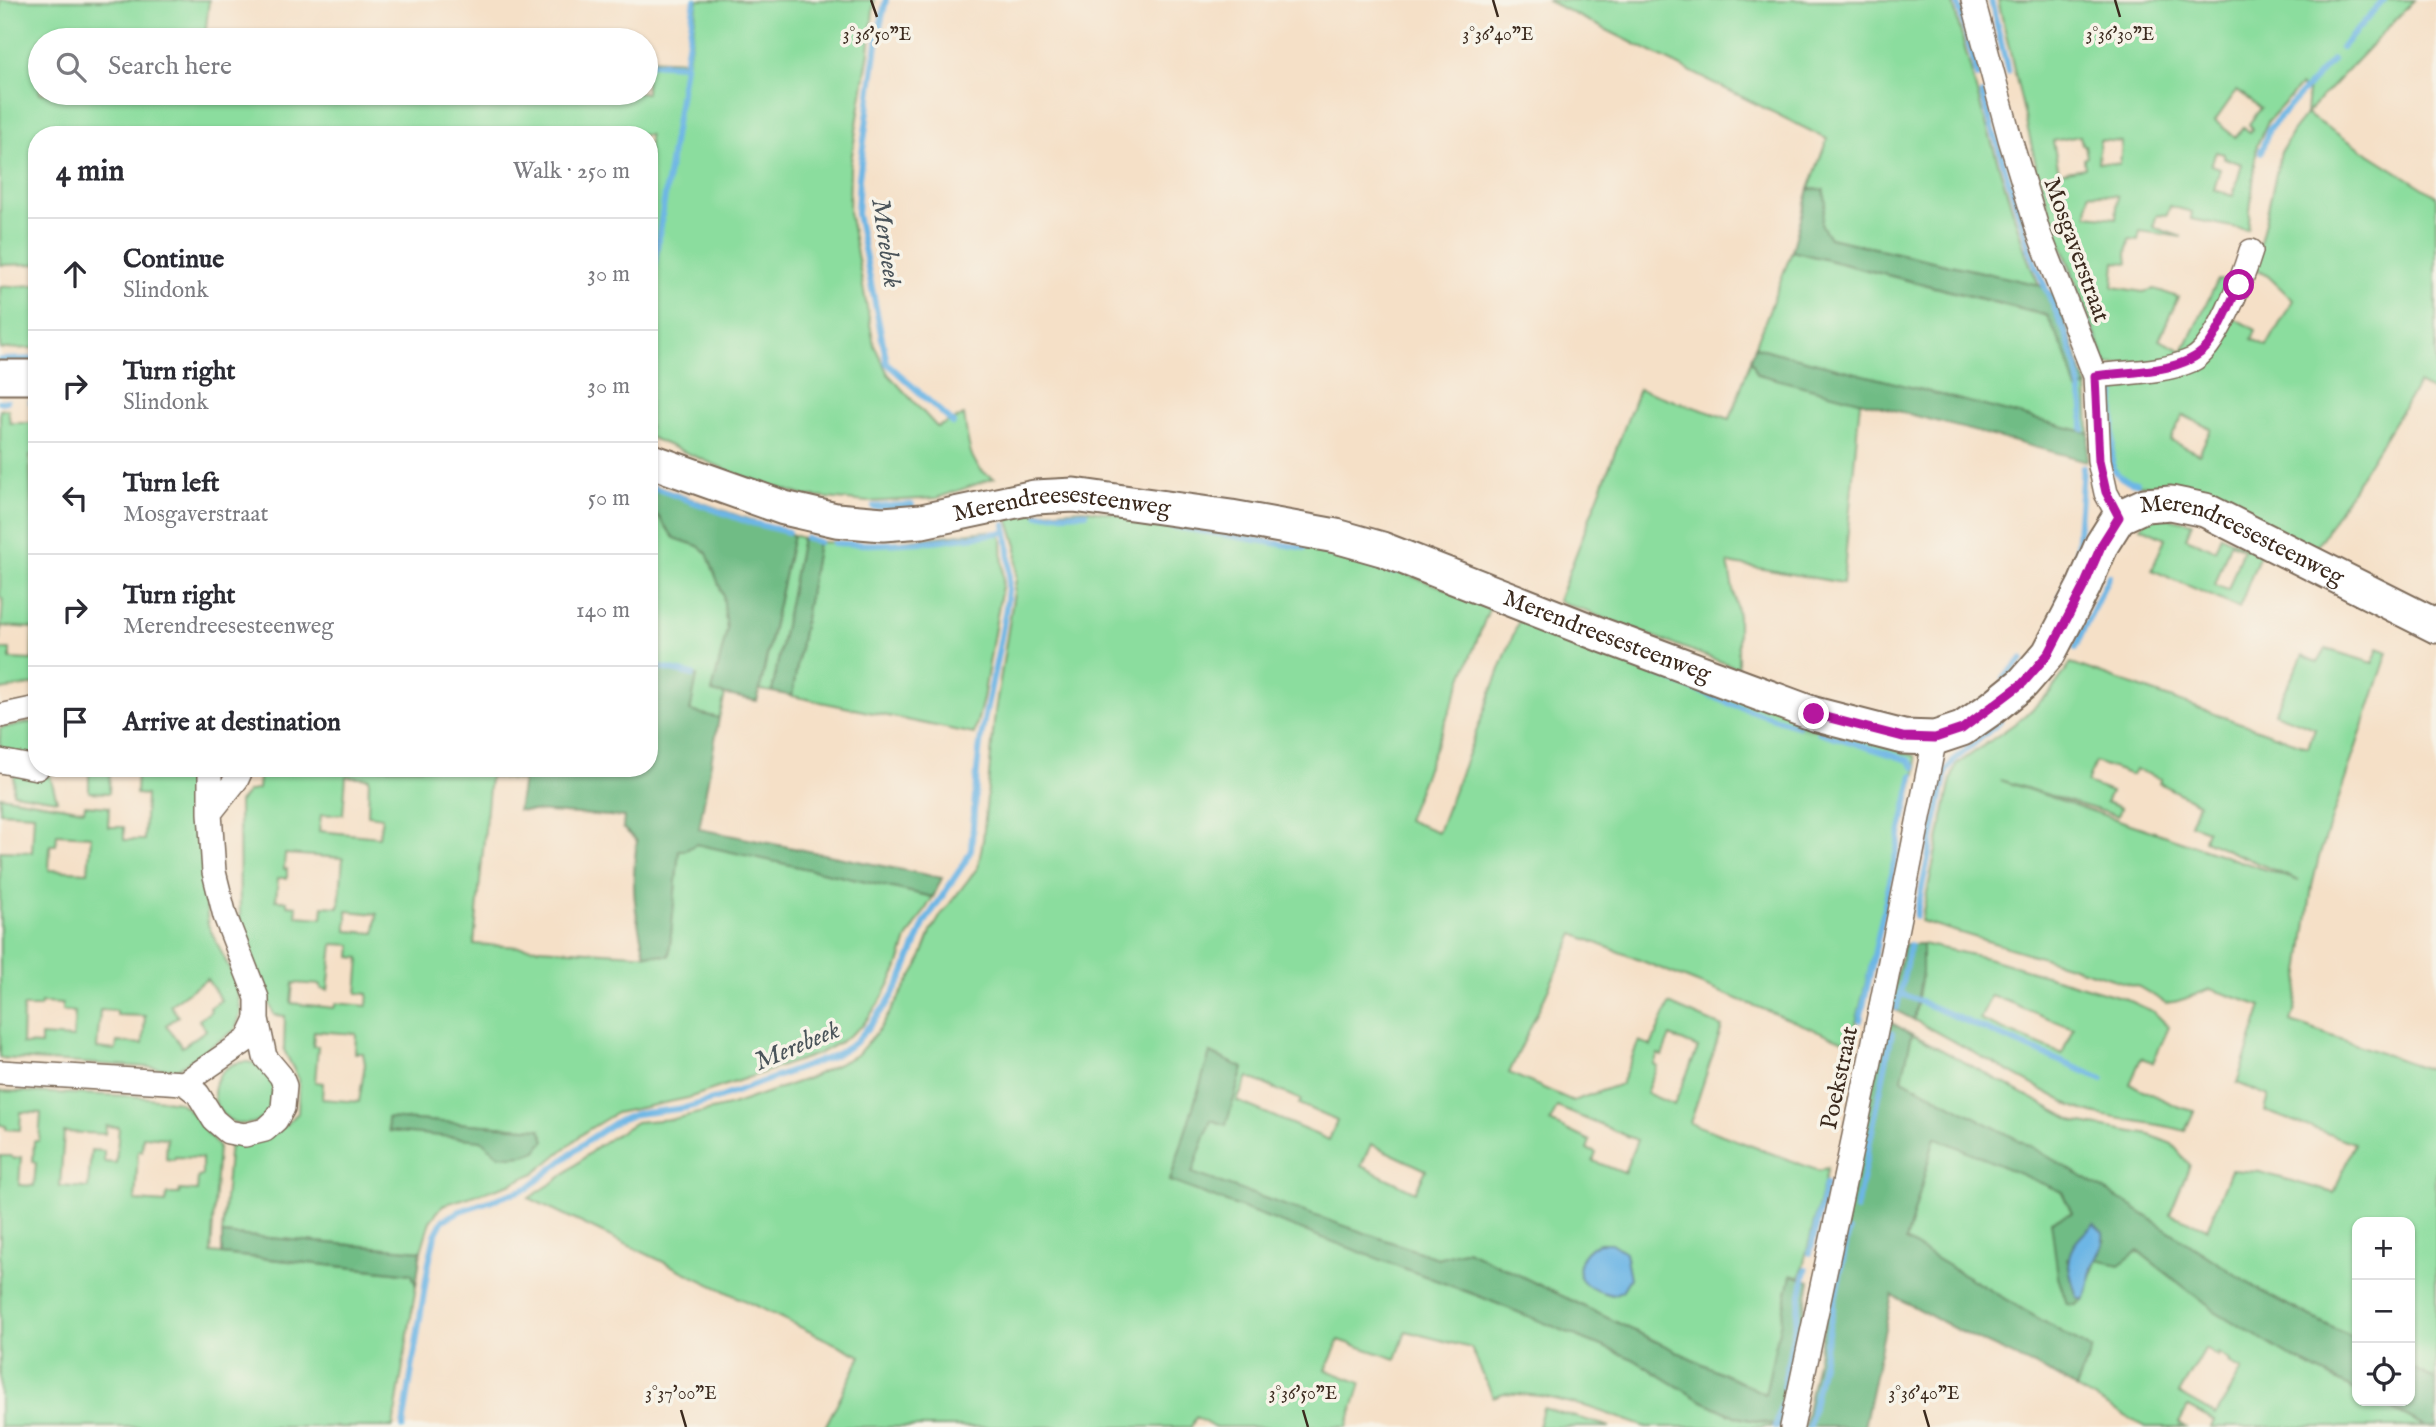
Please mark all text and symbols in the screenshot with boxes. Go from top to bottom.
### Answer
text: 3°36'50"E [843,24,911,47]
text: 3°36'40"E [1463,24,1533,47]
text: 3°36'30"E [2086,24,2154,47]
search box [28,28,658,105]
icon: search [52,48,90,86]
text: Search here [108,50,232,83]
text: 4 min [56,153,124,191]
text: Walk · 250 m [513,157,630,186]
street label: Mosgaverstraat [2036,173,2116,327]
water label: Merebeek [863,196,909,290]
text: Continue [123,243,224,276]
icon: ahead [56,255,94,293]
text: 30 m [587,260,630,289]
route start [2223,269,2254,300]
text: Slindonk [123,276,209,305]
text: Turn right [123,355,236,388]
icon: right [56,367,94,405]
text: 30 m [587,372,630,401]
text: Slindonk [123,388,209,417]
text: Turn left [123,467,220,500]
icon: left [56,479,94,517]
street label: Merendreesesteenweg [950,479,1174,530]
text: 50 m [588,484,630,513]
street label: Merendreesesteenweg [2138,487,2350,593]
text: Mosgaverstraat [123,500,268,529]
text: Turn right [123,579,236,612]
street label: Merendreesesteenweg [1499,582,1716,690]
icon: right [56,591,94,629]
text: 140 m [576,596,630,625]
text: Merendreesesteenweg [123,612,334,641]
route end [1798,698,1829,729]
icon: arrive [56,703,94,741]
text: Arrive at destination [123,706,341,739]
water label: Merebeek [749,1013,845,1079]
street label: Poekstraat [1814,1024,1866,1132]
map controls [2352,1217,2415,1406]
button: + [2352,1217,2415,1280]
button: − [2352,1280,2415,1343]
button: locate [2352,1343,2415,1406]
text: 3°37'00"E [645,1383,717,1406]
text: 3°36'50"E [1269,1383,1337,1406]
text: 3°36'40"E [1889,1383,1959,1406]

